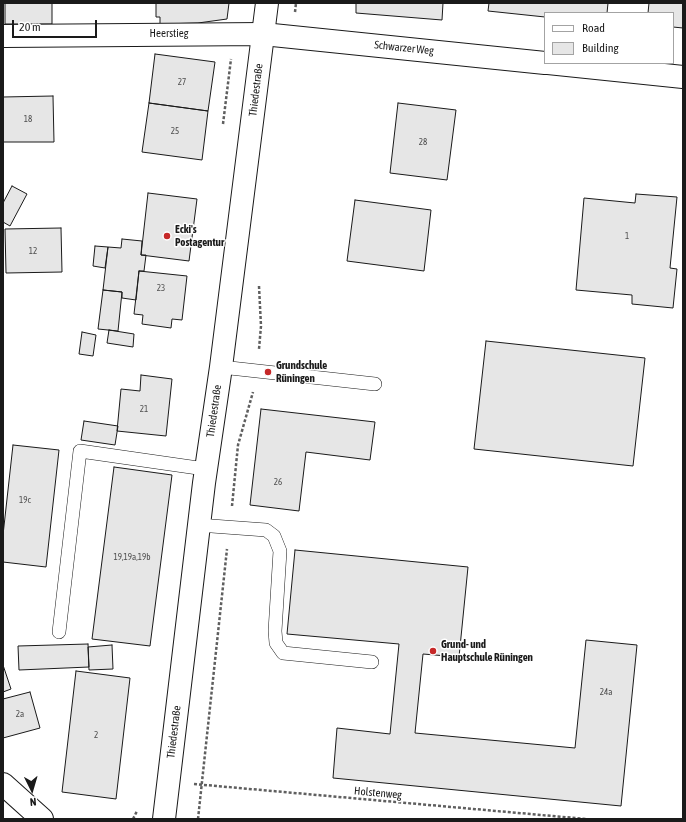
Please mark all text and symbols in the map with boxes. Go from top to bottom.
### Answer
scale bar [14,12,99,38]
legend [544,12,674,64]
text: 20 m [19,20,41,34]
text: Road [582,21,605,35]
street label: Heerstieg [150,27,188,41]
street label: Schwarzer Weg [374,38,434,58]
text: Building [582,41,619,55]
street label: Thiedestraße [246,63,266,117]
house number: 27 [178,77,186,87]
house number: 18 [24,114,32,124]
house number: 25 [171,126,179,136]
house number: 28 [419,137,427,147]
place label: Ecki's Postagentur [175,223,224,249]
marker: Ecki's Postagentur [162,231,172,241]
house number: 1 [625,231,629,241]
house number: 12 [29,246,37,256]
house number: 23 [157,283,165,293]
place label: Grundschule Rüningen [276,359,327,385]
marker: Grundschule Rüningen [263,367,273,377]
street label: Thiedestraße [204,384,224,438]
house number: 21 [140,404,148,414]
house number: 26 [274,477,282,487]
house number: 19c [19,495,31,505]
house number: 19,19a,19b [113,552,151,562]
place label: Grund- und Hauptschule Rüningen [441,638,533,664]
marker: Grund- und Hauptschule Rüningen [428,646,438,656]
house number: 24a [600,687,612,697]
street label: Thiedestraße [164,705,184,759]
house number: 2a [16,709,24,719]
house number: 2 [94,730,98,740]
north arrow [12,770,52,810]
street label: Holstenweg [354,784,402,802]
text: N [29,796,37,808]

